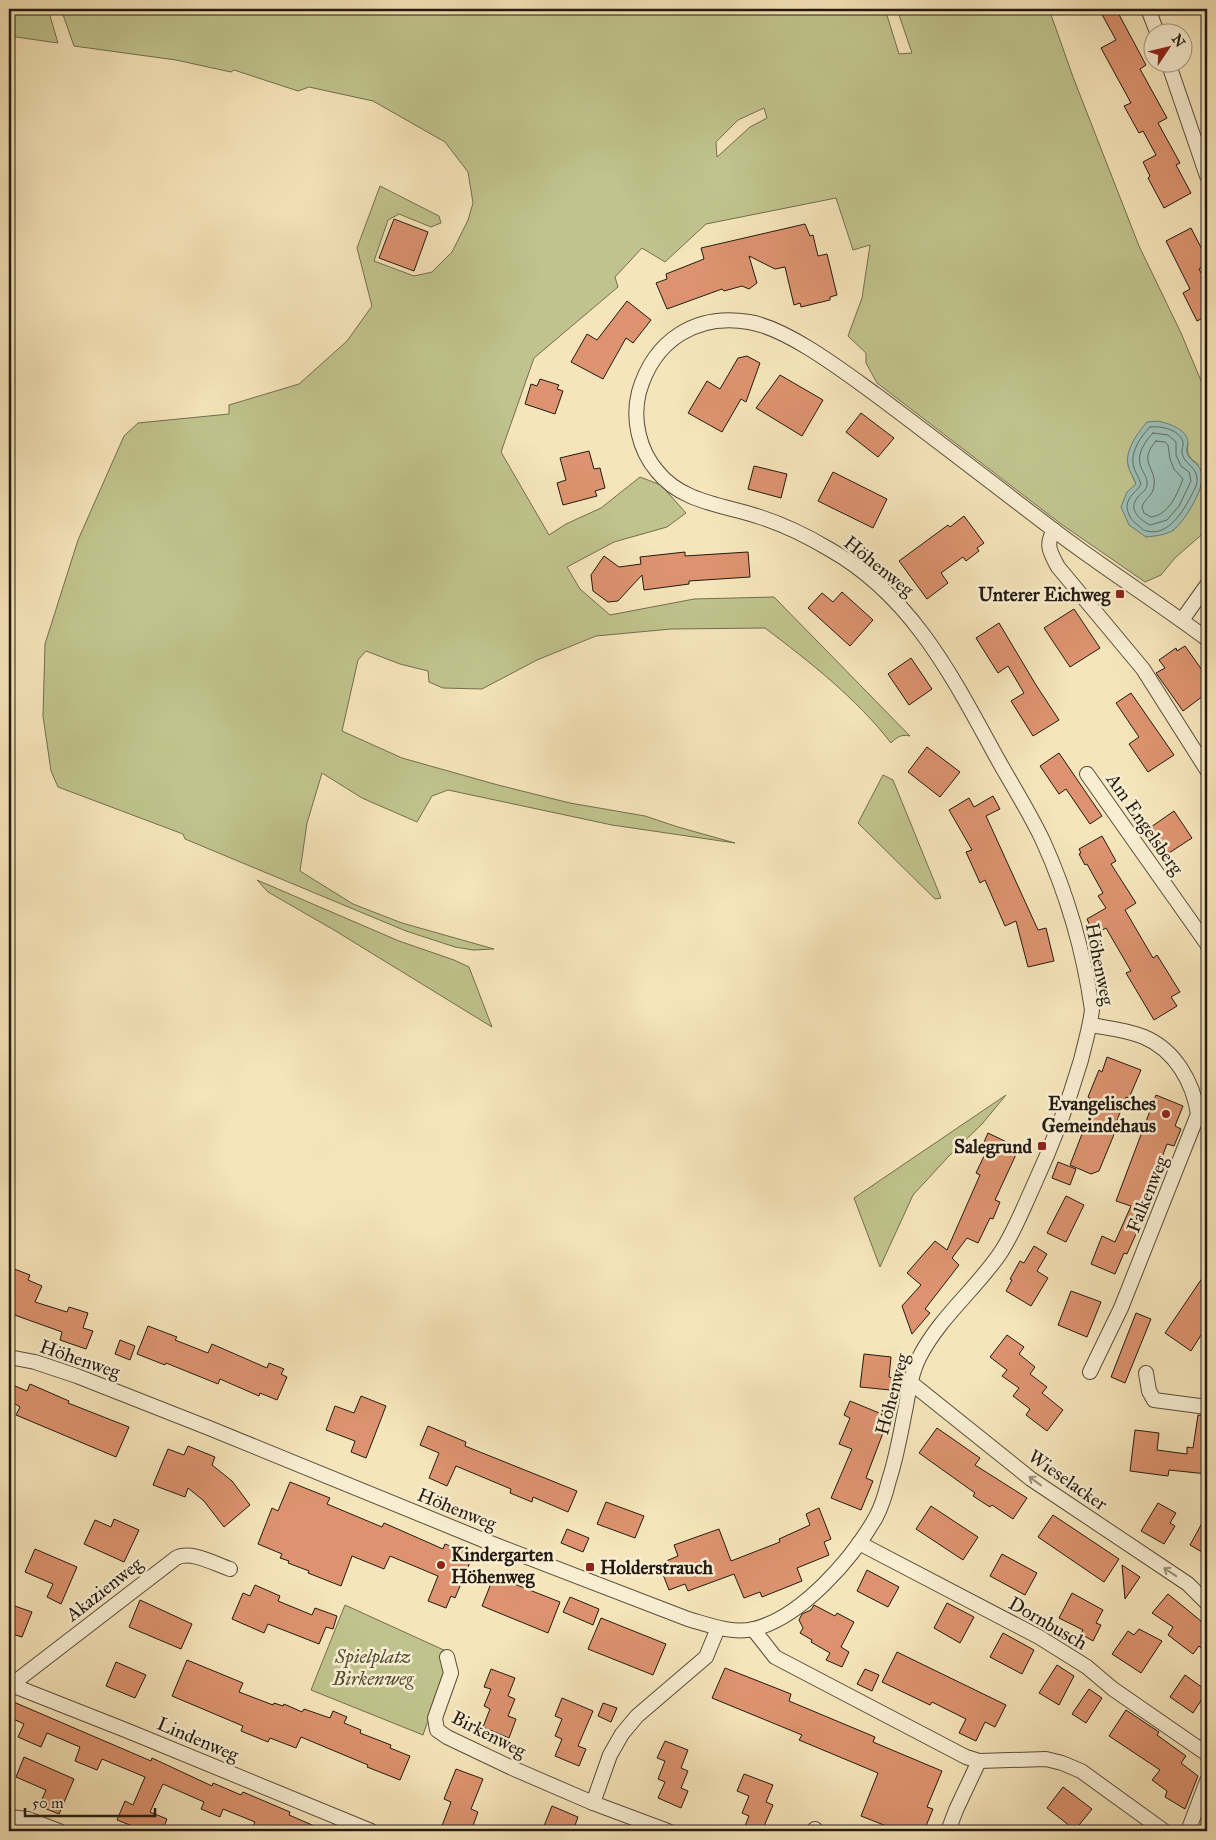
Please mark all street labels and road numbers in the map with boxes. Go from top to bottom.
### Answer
street label: Höhenweg [839,531,919,602]
street label: Am Engelsberg [1100,768,1189,880]
street label: Höhenweg [1080,921,1119,1007]
street label: Falkenweg [1121,1152,1174,1236]
street label: Höhenweg [37,1335,123,1384]
street label: Höhenweg [870,1351,915,1438]
street label: Wieselacker [1024,1445,1113,1516]
street label: Höhenweg [414,1483,500,1536]
street label: Akazienweg [60,1552,148,1627]
street label: Dornbusch [1005,1591,1092,1655]
street label: Birkenweg [447,1705,530,1763]
street label: Lindenweg [153,1712,242,1767]

